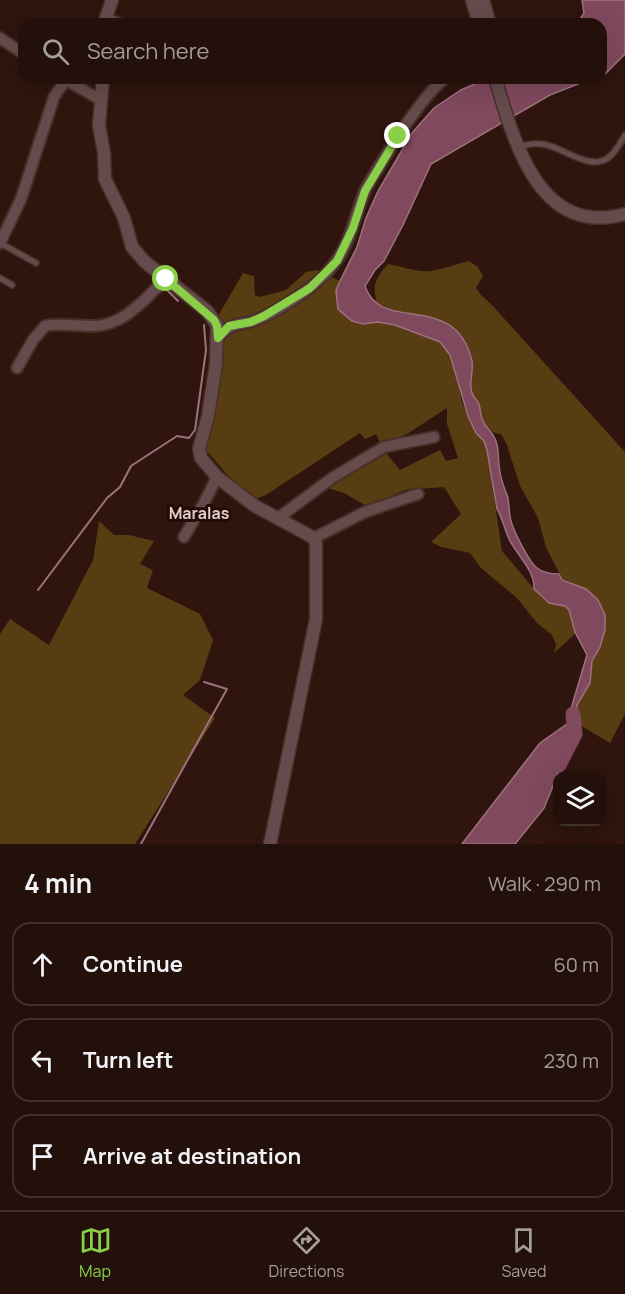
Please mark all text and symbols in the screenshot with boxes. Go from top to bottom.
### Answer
search box [18,18,607,84]
icon: search [39,35,72,68]
text: Search here [87,36,209,66]
route end [384,122,410,148]
route start [152,265,178,291]
district label: Maralas [169,502,230,524]
map controls [553,772,607,826]
button: layers [553,772,607,826]
text: 4 min [24,865,92,901]
text: Walk · 290 m [488,870,601,897]
icon: ahead [26,948,59,981]
text: Continue [83,949,183,979]
text: 60 m [553,951,599,978]
icon: left [26,1044,59,1077]
text: Turn left [83,1045,173,1075]
text: 230 m [543,1047,599,1074]
icon: arrive [26,1140,59,1173]
text: Arrive at destination [83,1141,301,1171]
tab: Map [79,1224,112,1282]
tab: Directions [269,1224,344,1282]
tab: Saved [501,1224,546,1282]

